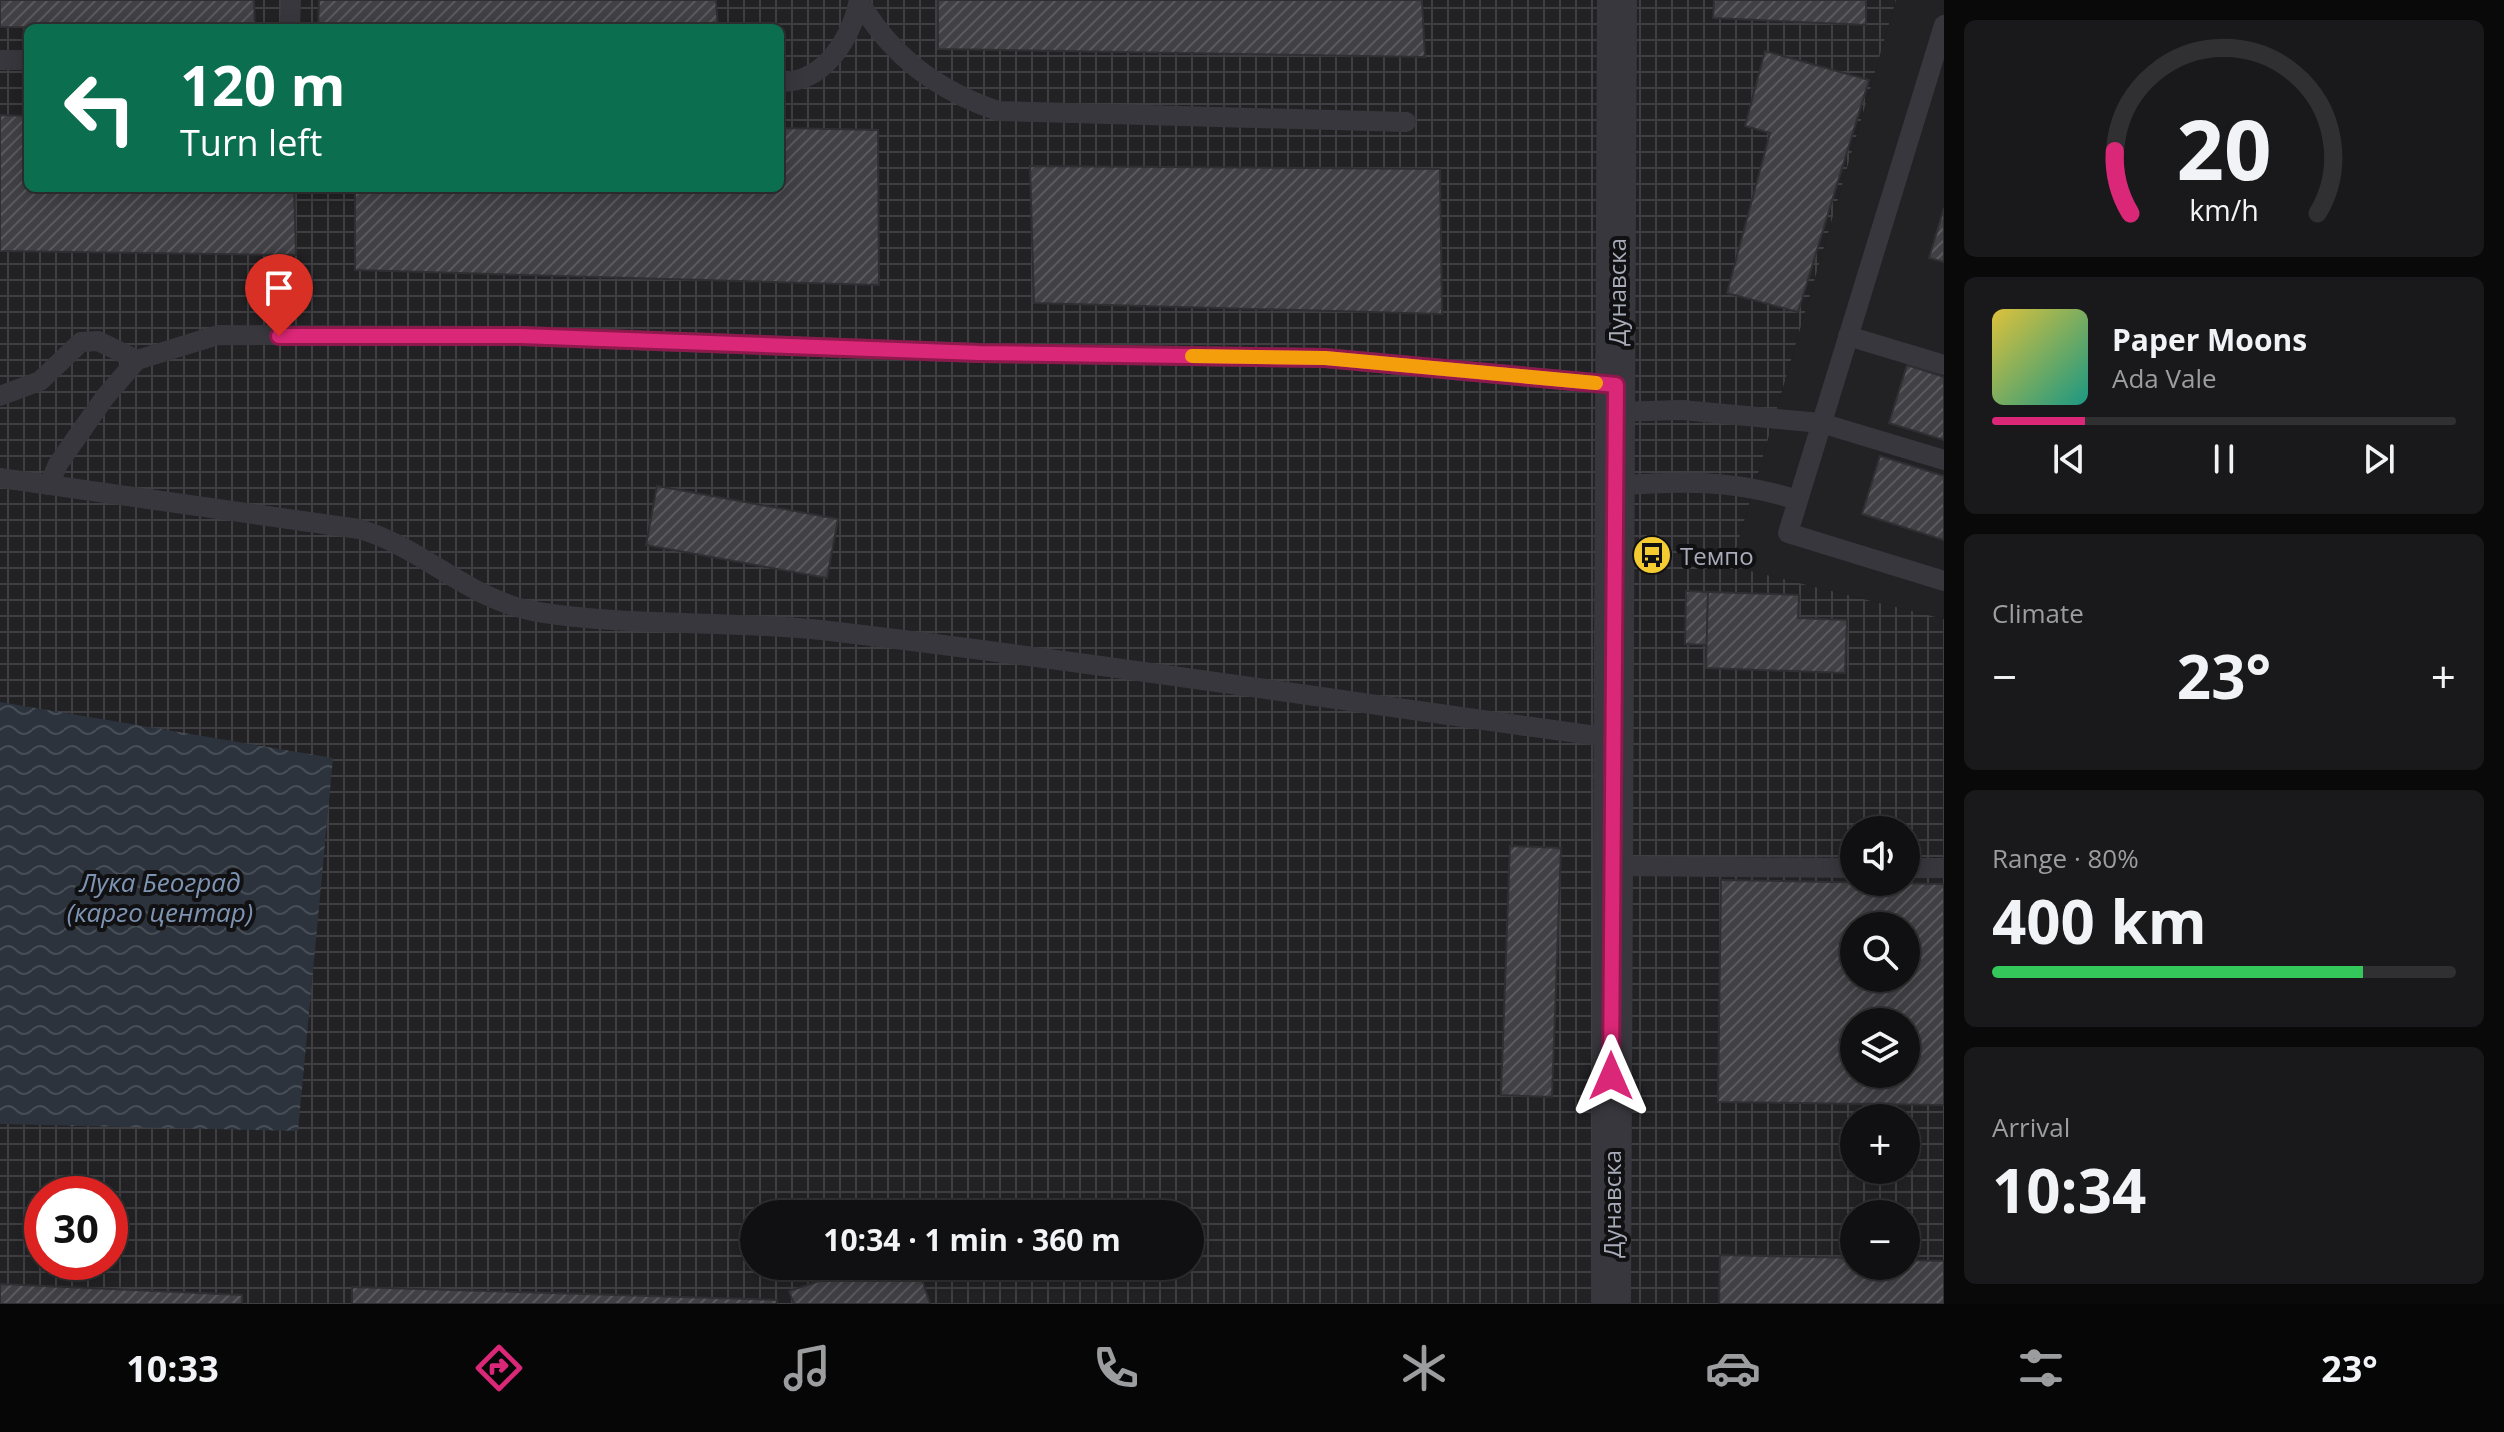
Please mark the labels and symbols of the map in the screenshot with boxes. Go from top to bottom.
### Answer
street label: Дунавска [1600,238,1633,346]
pin [245,254,313,336]
bus stop icon: Темпо [1631,534,1673,576]
place label: Темпо [1680,539,1754,572]
water label: Лука Београд (карго центар) [67,864,253,930]
position arrow [1569,1034,1653,1118]
street label: Дунавска [1595,1150,1628,1258]
speed limit sign: 30 [24,1176,128,1280]

